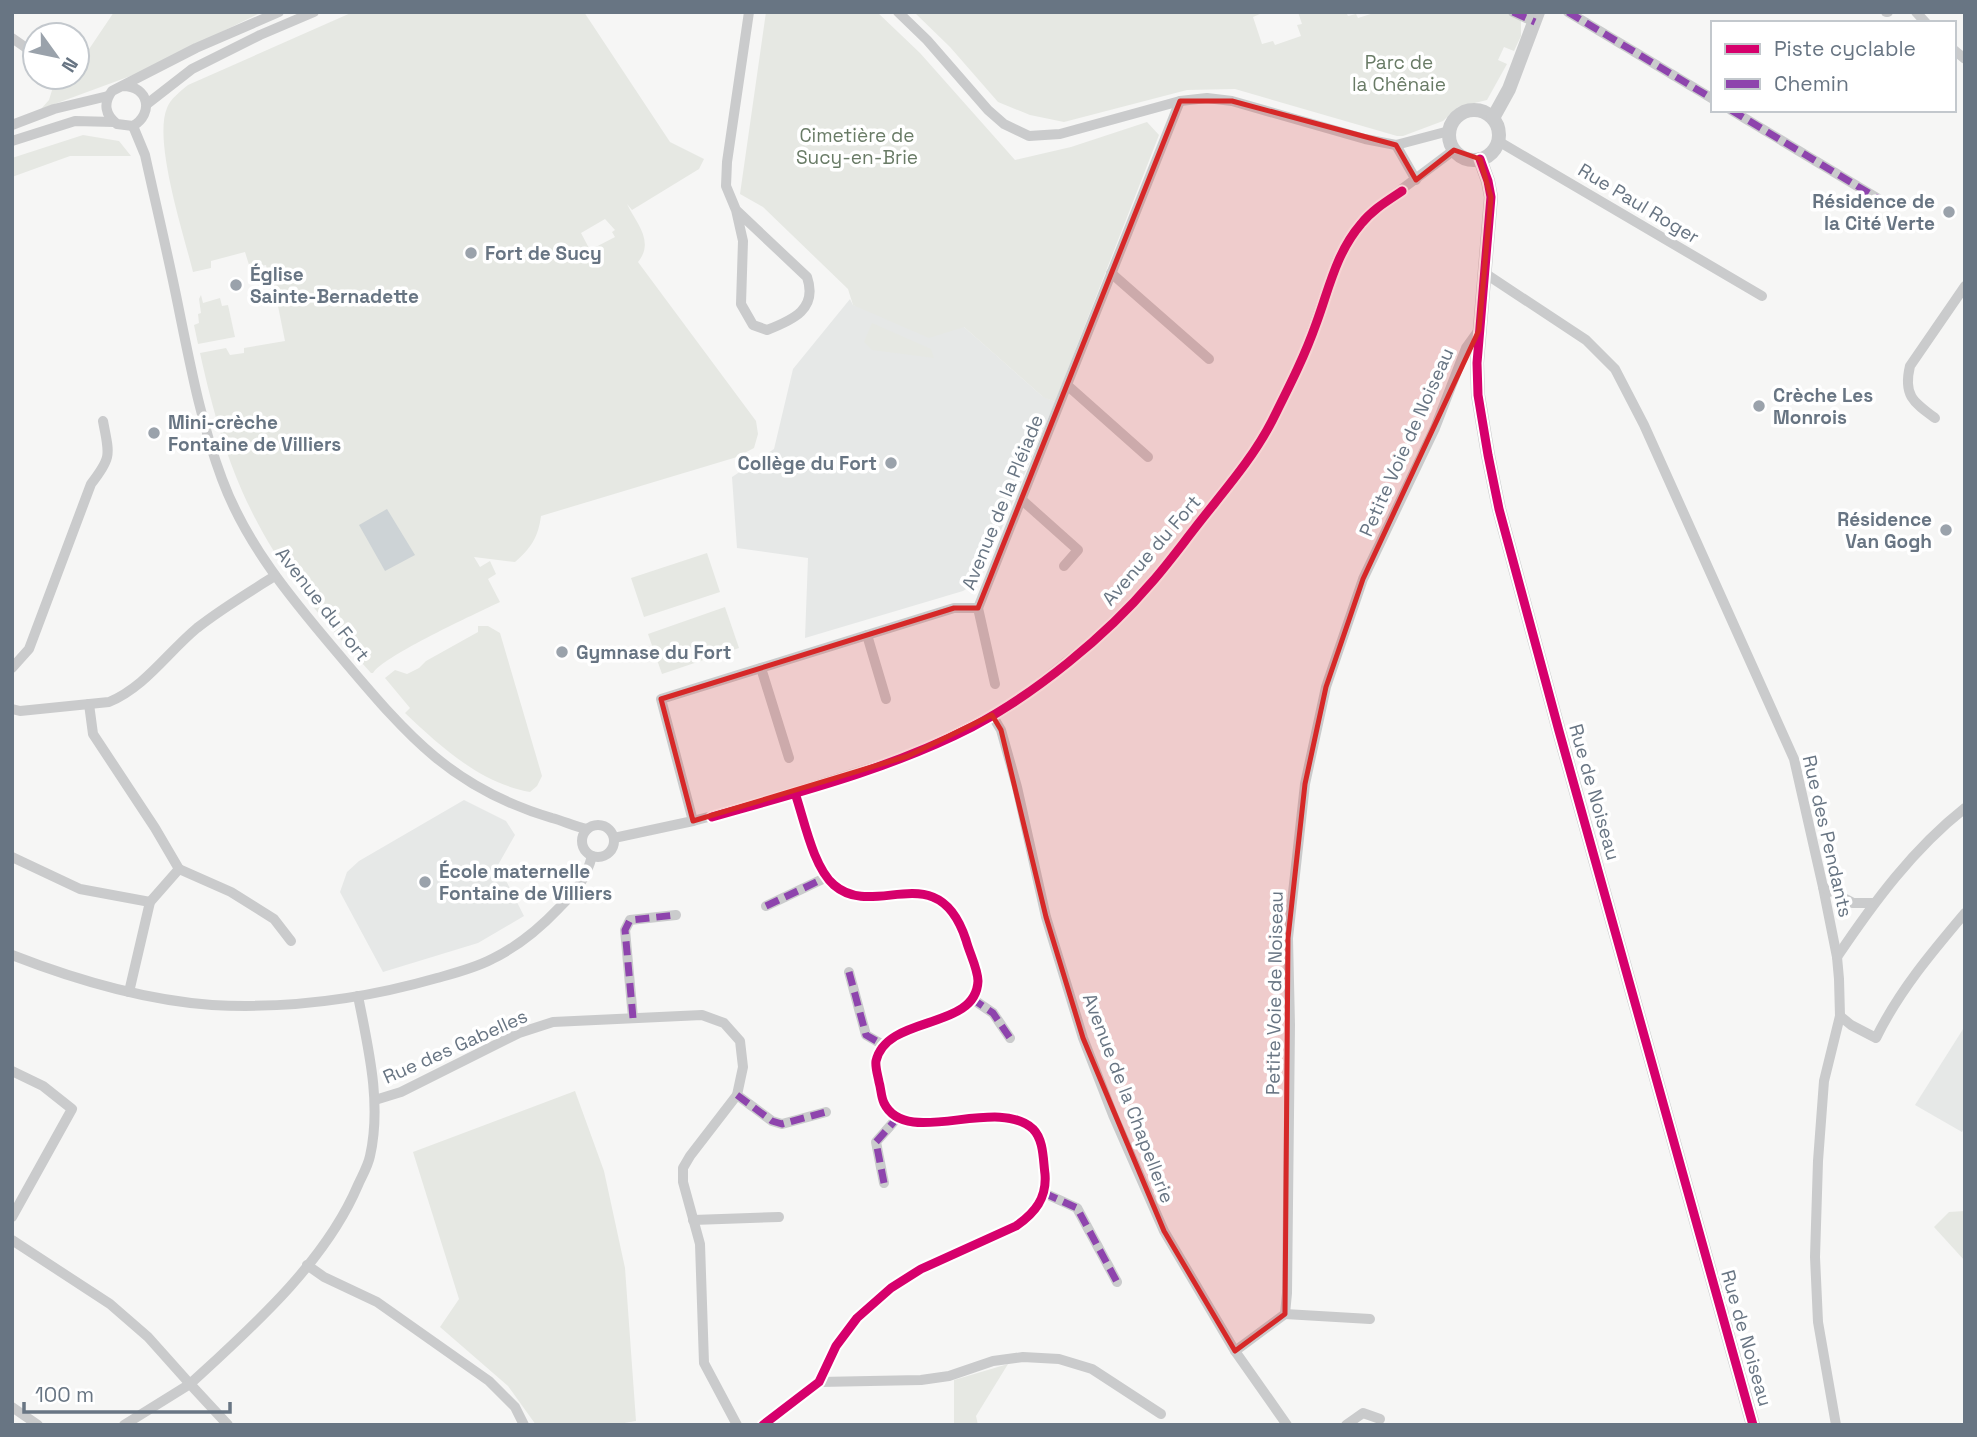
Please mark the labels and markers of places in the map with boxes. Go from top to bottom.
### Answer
place label: Résidence de la Cité Verte [1812,189,1935,236]
marker: Résidence de la Cité Verte [1941,204,1957,220]
place label: Fort de Sucy [485,241,602,266]
marker: Fort de Sucy [463,245,479,261]
place label: Église Sainte-Bernadette [250,262,419,309]
marker: Église Sainte-Bernadette [228,277,244,293]
place label: Crèche Les Monrois [1773,383,1873,430]
marker: Crèche Les Monrois [1751,398,1767,414]
place label: Mini-crèche Fontaine de Villiers [168,410,341,457]
marker: Mini-crèche Fontaine de Villiers [146,425,162,441]
place label: Collège du Fort [738,451,877,476]
marker: Collège du Fort [883,455,899,471]
place label: Résidence Van Gogh [1837,507,1932,554]
marker: Résidence Van Gogh [1938,522,1954,538]
place label: Gymnase du Fort [576,640,731,665]
marker: Gymnase du Fort [554,644,570,660]
place label: École maternelle Fontaine de Villiers [439,859,612,906]
marker: École maternelle Fontaine de Villiers [417,874,433,890]

